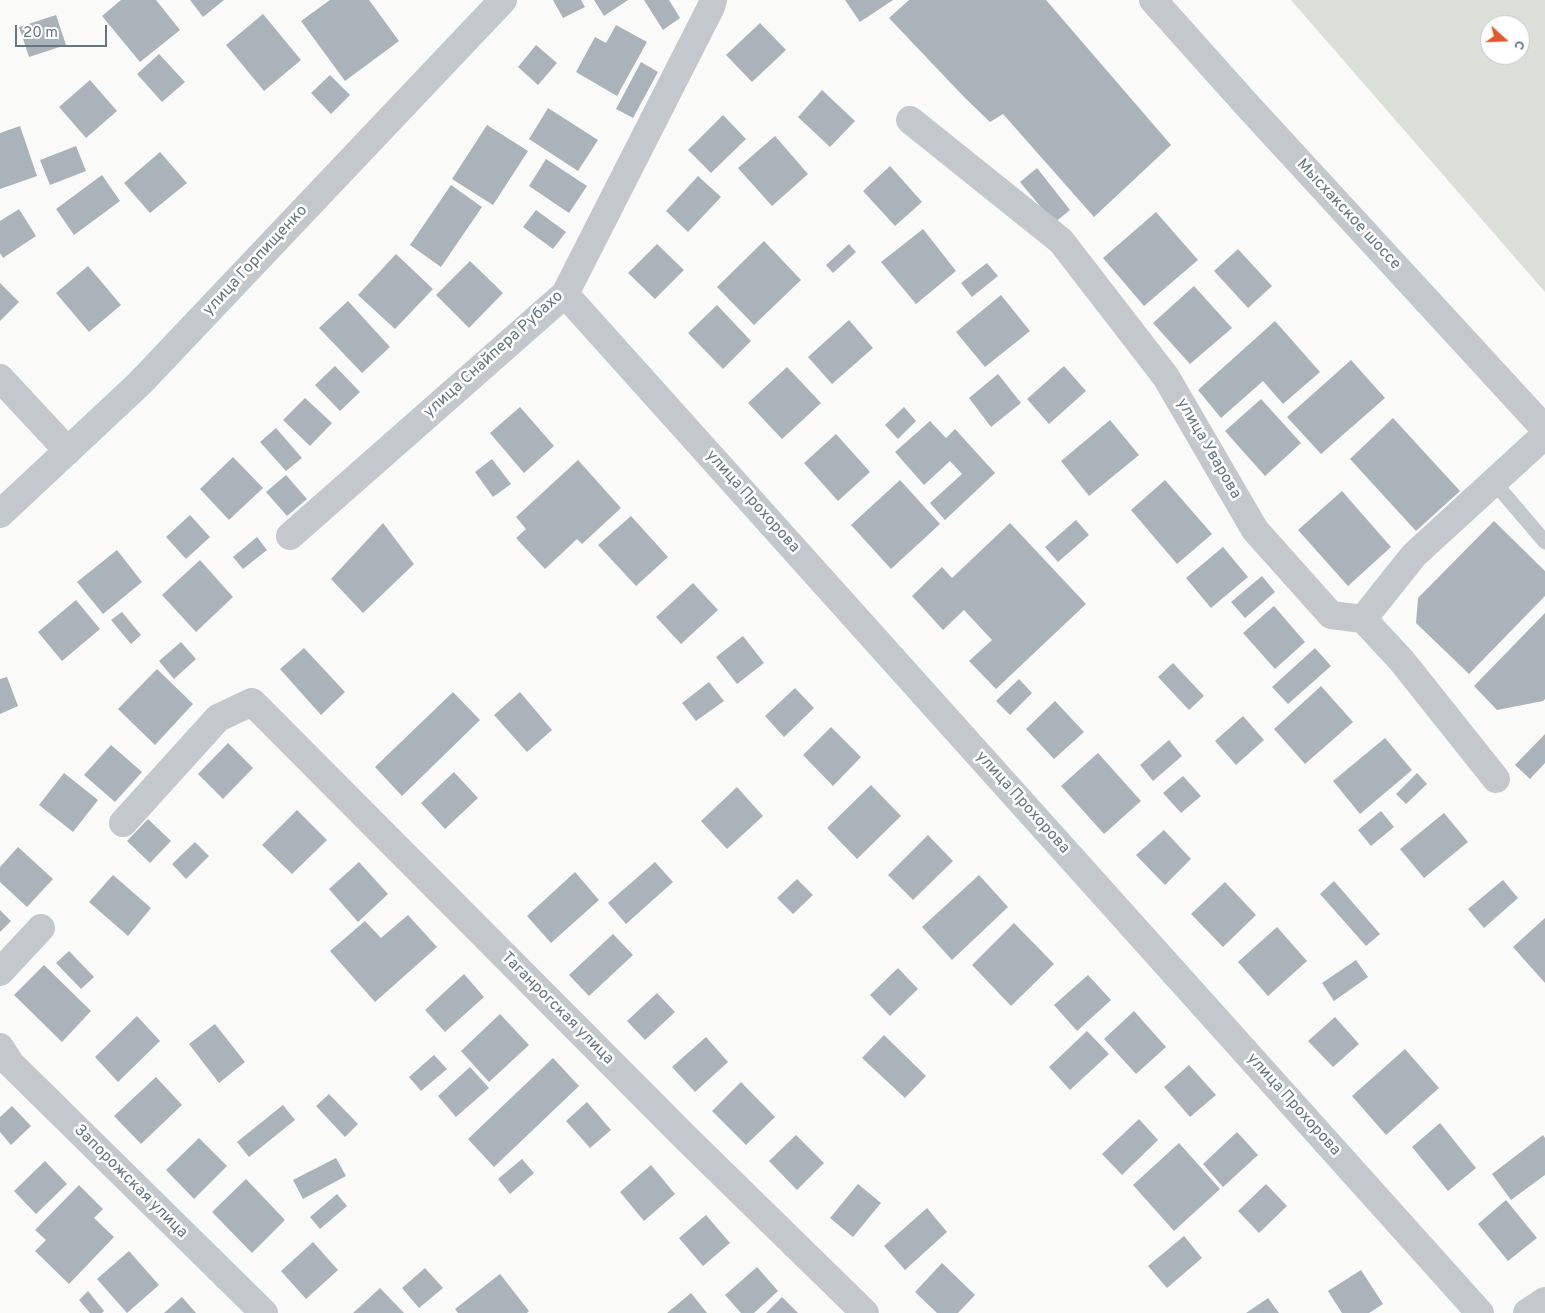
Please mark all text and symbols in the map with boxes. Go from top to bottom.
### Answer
scale bar [18,15,110,47]
north arrow [1480,15,1530,65]
text: 20 m [23,24,58,43]
text: С [1509,38,1528,52]
street label: Мысхакское шоссе [1292,156,1404,274]
street label: улица Горпищенко [200,202,312,320]
street label: улица Снайпера Рубахо [420,287,568,423]
street label: улица Уварова [1171,395,1245,503]
street label: улица Прохорова [701,447,803,557]
street label: улица Прохорова [971,748,1073,858]
street label: Таганрогская улица [497,949,617,1069]
street label: улица Прохорова [1242,1050,1344,1160]
street label: Запорожская улица [69,1121,191,1243]

